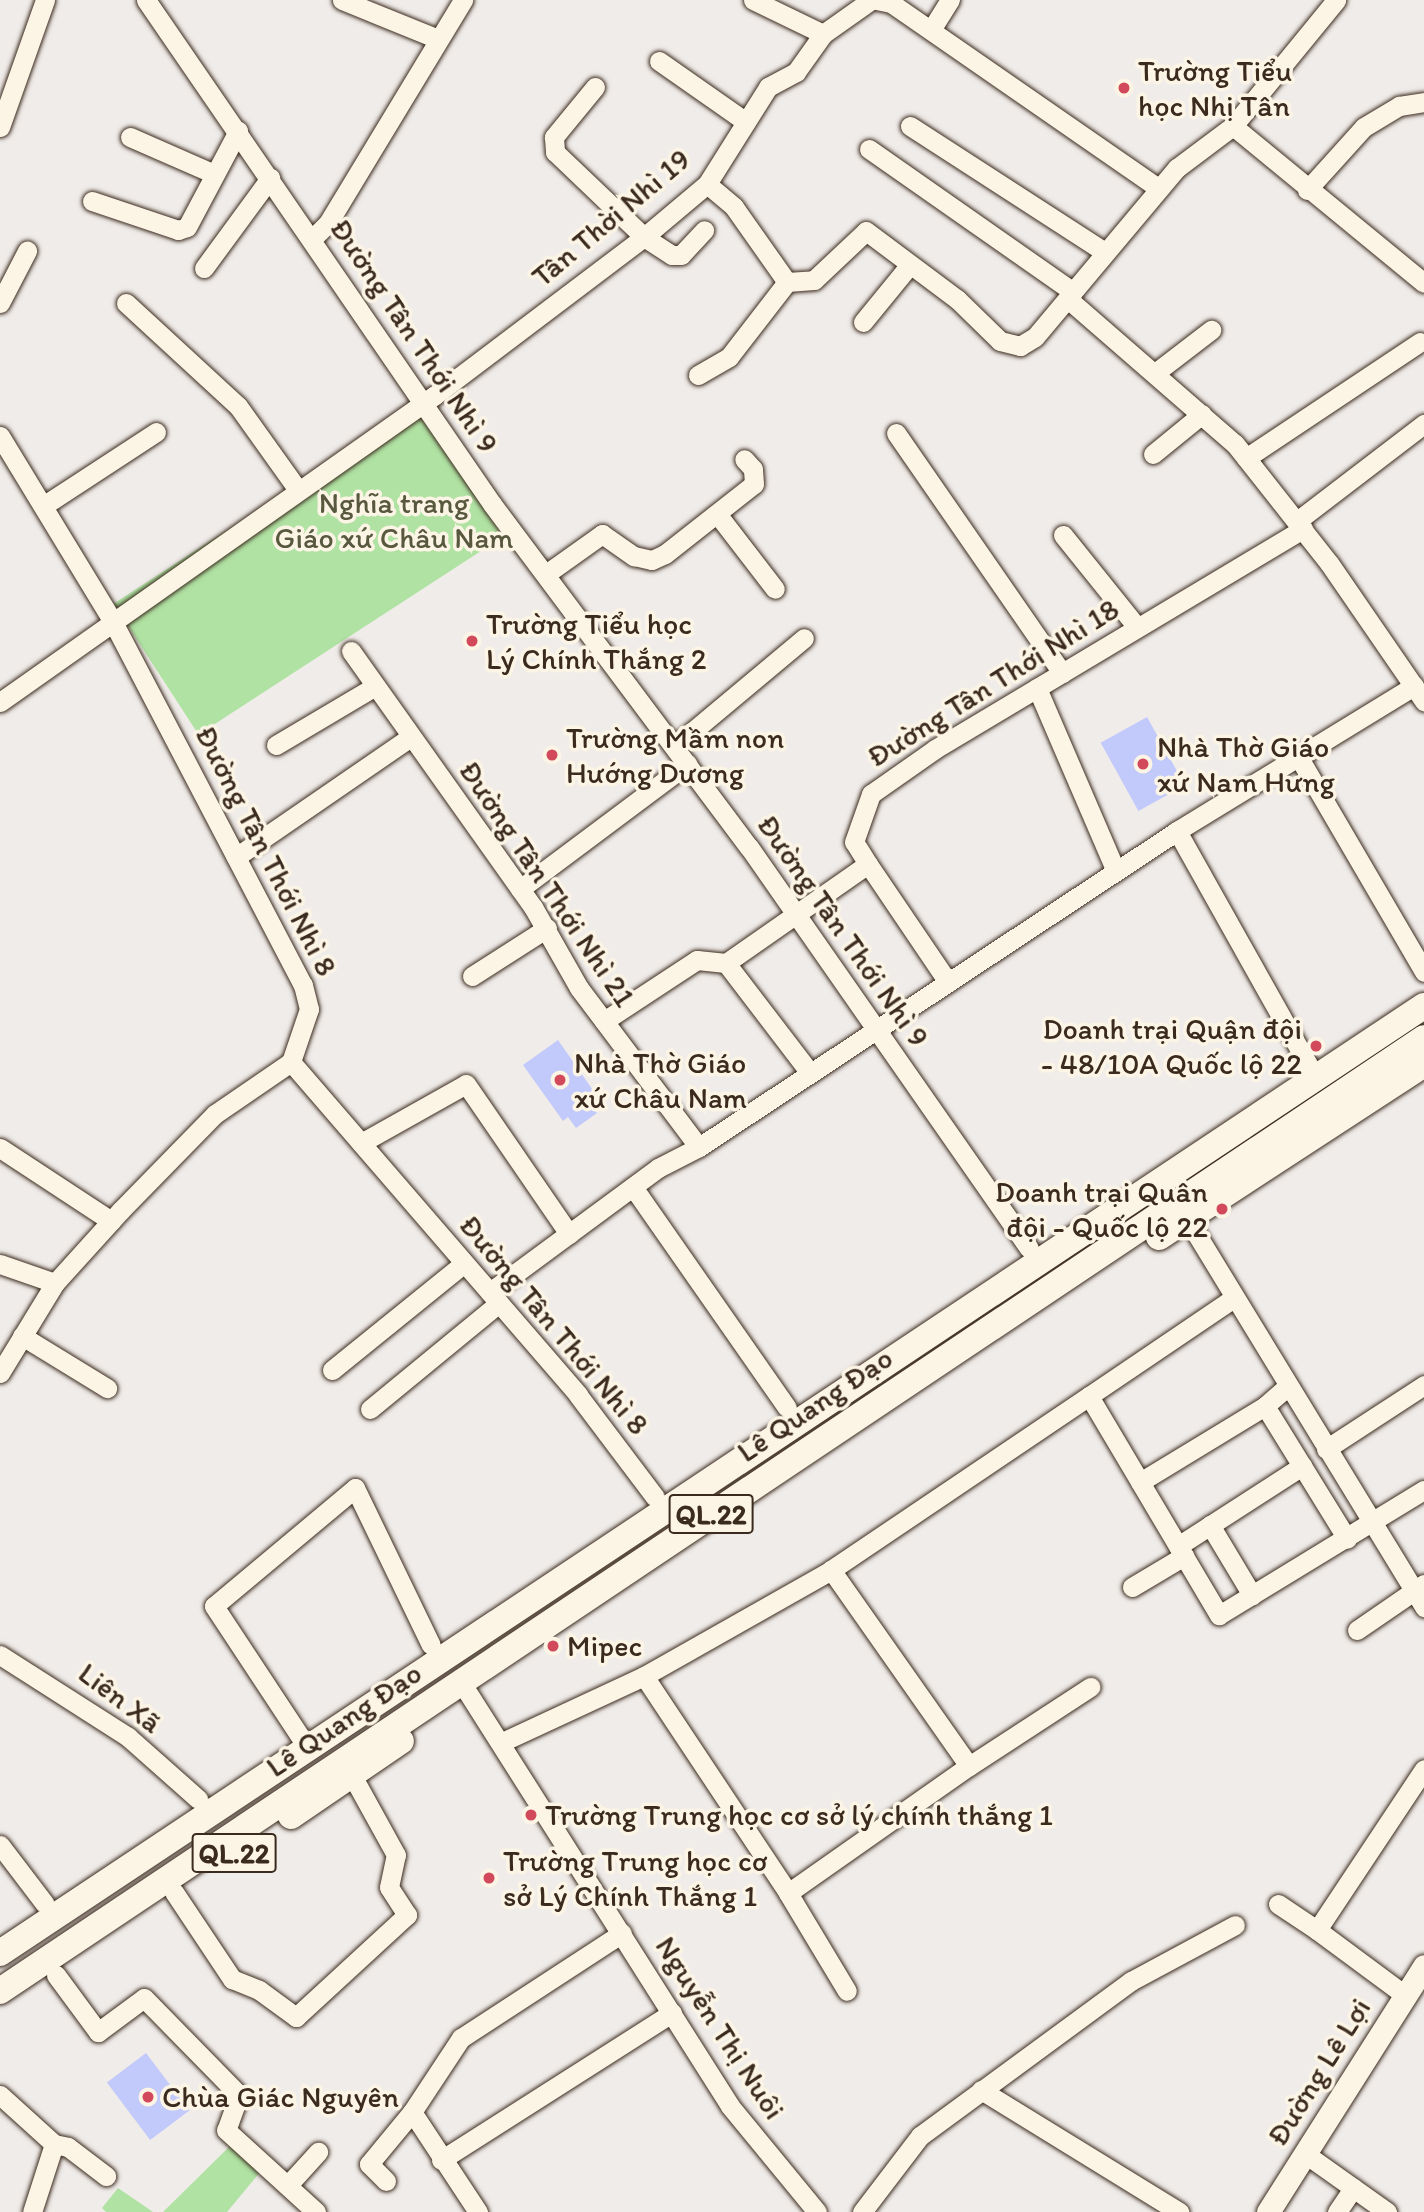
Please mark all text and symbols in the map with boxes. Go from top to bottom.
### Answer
place label: Trường Tiểu học Nhị Tân [1138,53,1292,124]
marker: Trường Tiểu học Nhị Tân [1116,80,1132,96]
street label: Tân Thời Nhì 19 [524,141,698,295]
street label: Đường Tân Thới Nhì 9 [322,212,506,460]
park label: Nghĩa trang Giáo xứ Châu Nam [274,485,514,556]
street label: Đường Tân Thới Nhì 18 [861,591,1125,775]
place label: Trường Tiểu học Lý Chính Thắng 2 [486,606,707,676]
marker: Trường Tiểu học Lý Chính Thắng 2 [464,633,480,649]
street label: Đường Tân Thới Nhì 8 [187,720,345,982]
place label: Trường Mầm non Hướng Dương [566,720,784,790]
place label: Nhà Thờ Giáo xứ Nam Hưng [1157,729,1335,800]
marker: Trường Mầm non Hướng Dương [544,747,560,763]
street label: Đường Tân Thới Nhì 21 [451,754,643,1014]
marker: Nhà Thờ Giáo xứ Nam Hưng [1135,756,1151,772]
street label: Đường Tân Thới Nhì 9 [749,808,937,1054]
place label: Doanh trại Quận đội - 48/10A Quốc lộ 22 [1041,1011,1302,1082]
marker: Doanh trại Quận đội - 48/10A Quốc lộ 22 [1308,1038,1324,1054]
place label: Nhà Thờ Giáo xứ Châu Nam [574,1045,749,1116]
marker: Nhà Thờ Giáo xứ Châu Nam [552,1072,568,1088]
place label: Doanh trại Quân đội - Quốc lộ 22 [995,1174,1208,1244]
marker: Doanh trại Quân đội - Quốc lộ 22 [1214,1201,1230,1217]
street label: Đường Tân Thới Nhì 8 [452,1208,656,1442]
street label: Lê Quang Đạo [730,1340,900,1470]
road number: QL.22 [667,1490,755,1538]
place label: Mipec [567,1628,642,1664]
marker: Mipec [545,1638,561,1654]
street label: Liên Xã [71,1655,169,1741]
street label: Lê Quang Đạo [259,1655,429,1785]
place label: Trường Trung học cơ sở lý chính thắng 1 [545,1797,1050,1833]
marker: Trường Trung học cơ sở lý chính thắng 1 [523,1807,539,1823]
road number: QL.22 [190,1828,278,1878]
place label: Trường Trung học cơ sở Lý Chính Thắng 1 [503,1843,764,1913]
marker: Trường Trung học cơ sở Lý Chính Thắng 1 [481,1870,497,1886]
street label: Nguyễn Thị Nuôi [647,1929,793,2127]
street label: Đường Lê Lợi [1260,1992,1378,2152]
place label: Chùa Giác Nguyên [162,2079,399,2115]
marker: Chùa Giác Nguyên [140,2089,156,2105]

